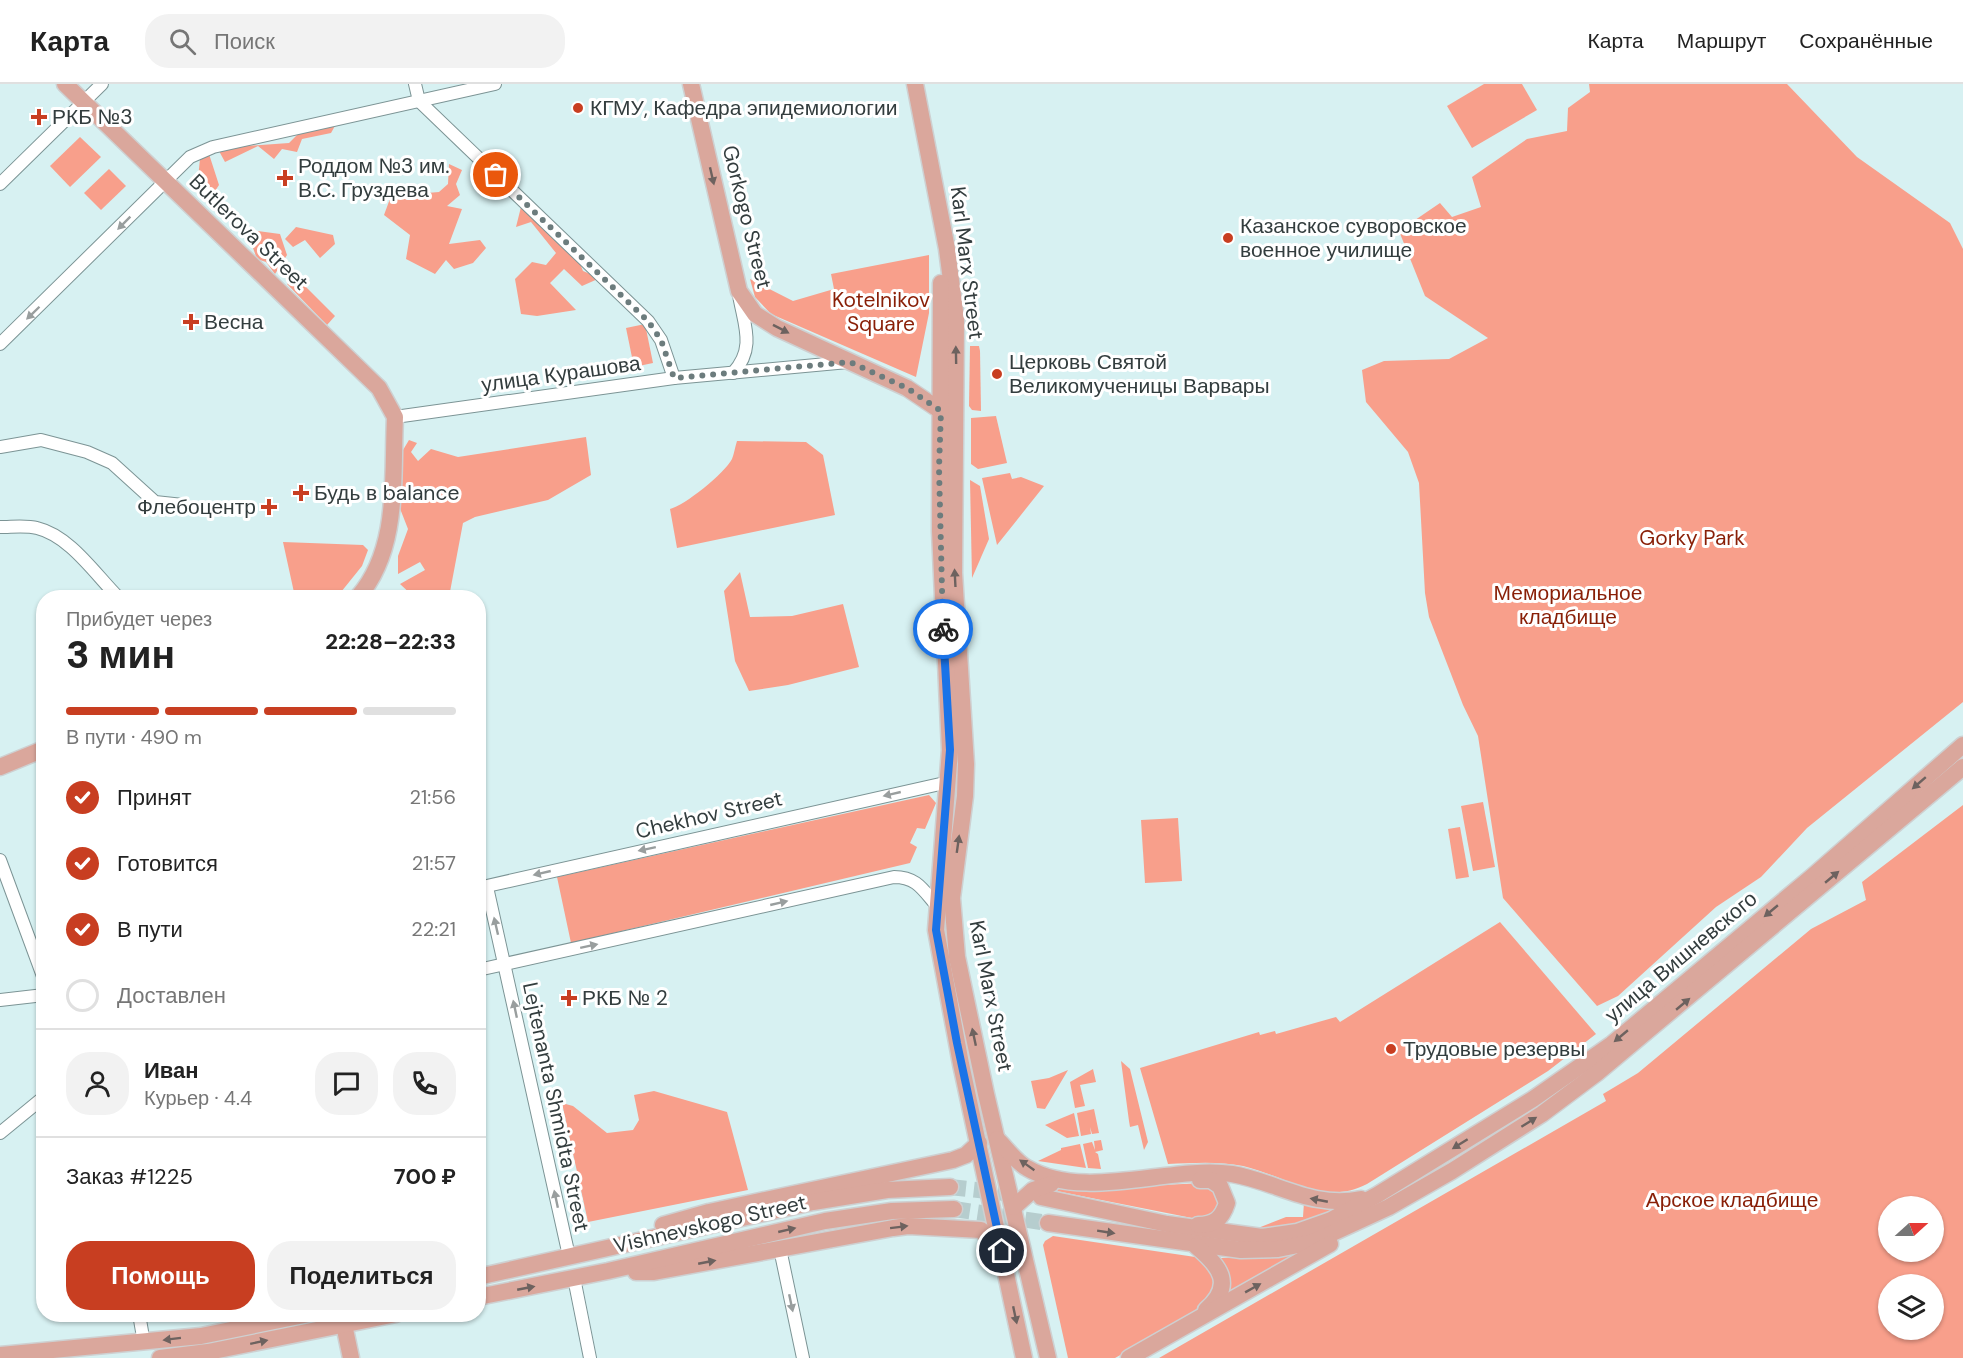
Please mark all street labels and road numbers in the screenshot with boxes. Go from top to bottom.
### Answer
street label: Gorkogo Street [716,142,778,292]
street label: Butlerova Street [183,168,315,296]
street label: Karl Marx Street [944,185,990,341]
street label: улица Курашова [480,349,643,399]
street label: Chekhov Street [633,785,785,845]
street label: улица Вишневского [1599,885,1763,1029]
street label: Karl Marx Street [963,918,1019,1074]
street label: Lejtenanta Shmidta Street [516,980,596,1234]
street label: Vishnevskogo Street [611,1188,809,1260]

